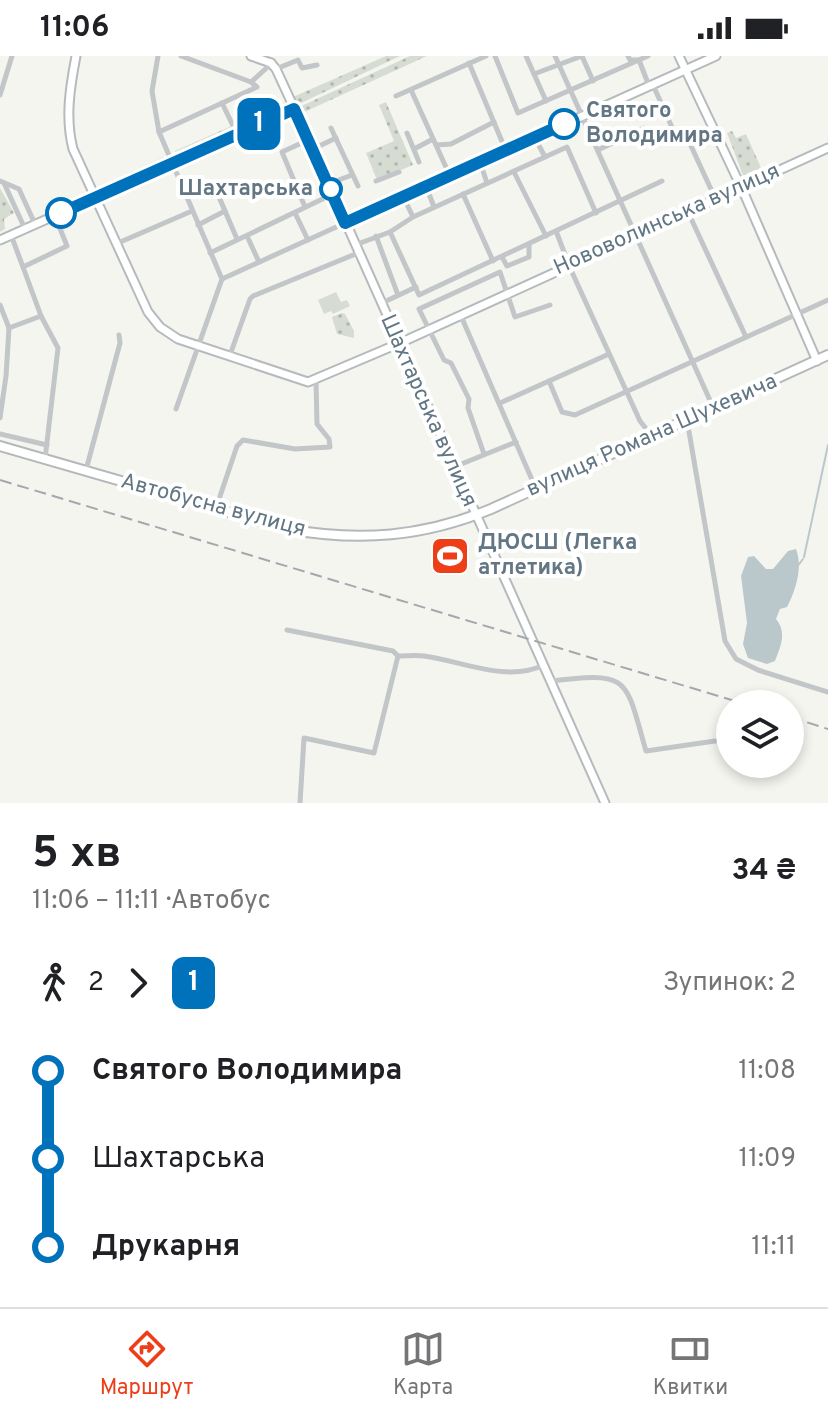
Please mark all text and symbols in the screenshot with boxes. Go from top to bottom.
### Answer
text: 11:06 [40,10,109,47]
line badge: 1 [233,98,285,150]
place label: Святого Володимира [586,98,723,150]
text: 1 [253,106,265,142]
marker: Святого Володимира [549,109,579,139]
street label: Нововолинська вулиця [550,158,784,282]
place label: Шахтарська [178,176,313,203]
marker: Шахтарська [320,178,342,200]
unlabelled marker [46,198,76,228]
street label: Шахтарська вулиця [373,311,483,511]
street label: вулиця Романа Шухевича [522,368,782,504]
street label: Автобусна вулиця [118,468,308,544]
place label: ДЮСШ (Легка атлетика) [478,530,637,582]
sports icon: ДЮСШ (Легка атлетика) [429,535,471,577]
map controls [716,690,804,778]
button: layers [716,690,804,778]
text: 5 хв [32,827,121,883]
text: 34 ₴ [732,853,796,890]
text: 11:06 – 11:11 · Автобус [32,885,271,918]
icon: walk [32,961,76,1005]
icon: forward [116,961,160,1005]
text: 1 [188,965,199,1001]
text: 2 [88,967,104,1000]
text: Зупинок: 2 [663,967,796,1000]
text: Святого Володимира [92,1053,402,1090]
text: 11:08 [738,1055,796,1088]
text: Шахтарська [92,1141,265,1178]
text: 11:09 [739,1143,796,1176]
text: Друкарня [92,1229,240,1266]
text: 11:11 [751,1231,796,1264]
tab: Маршрут [100,1327,193,1402]
tab: Карта [393,1327,453,1402]
tab: Квитки [653,1327,728,1402]

